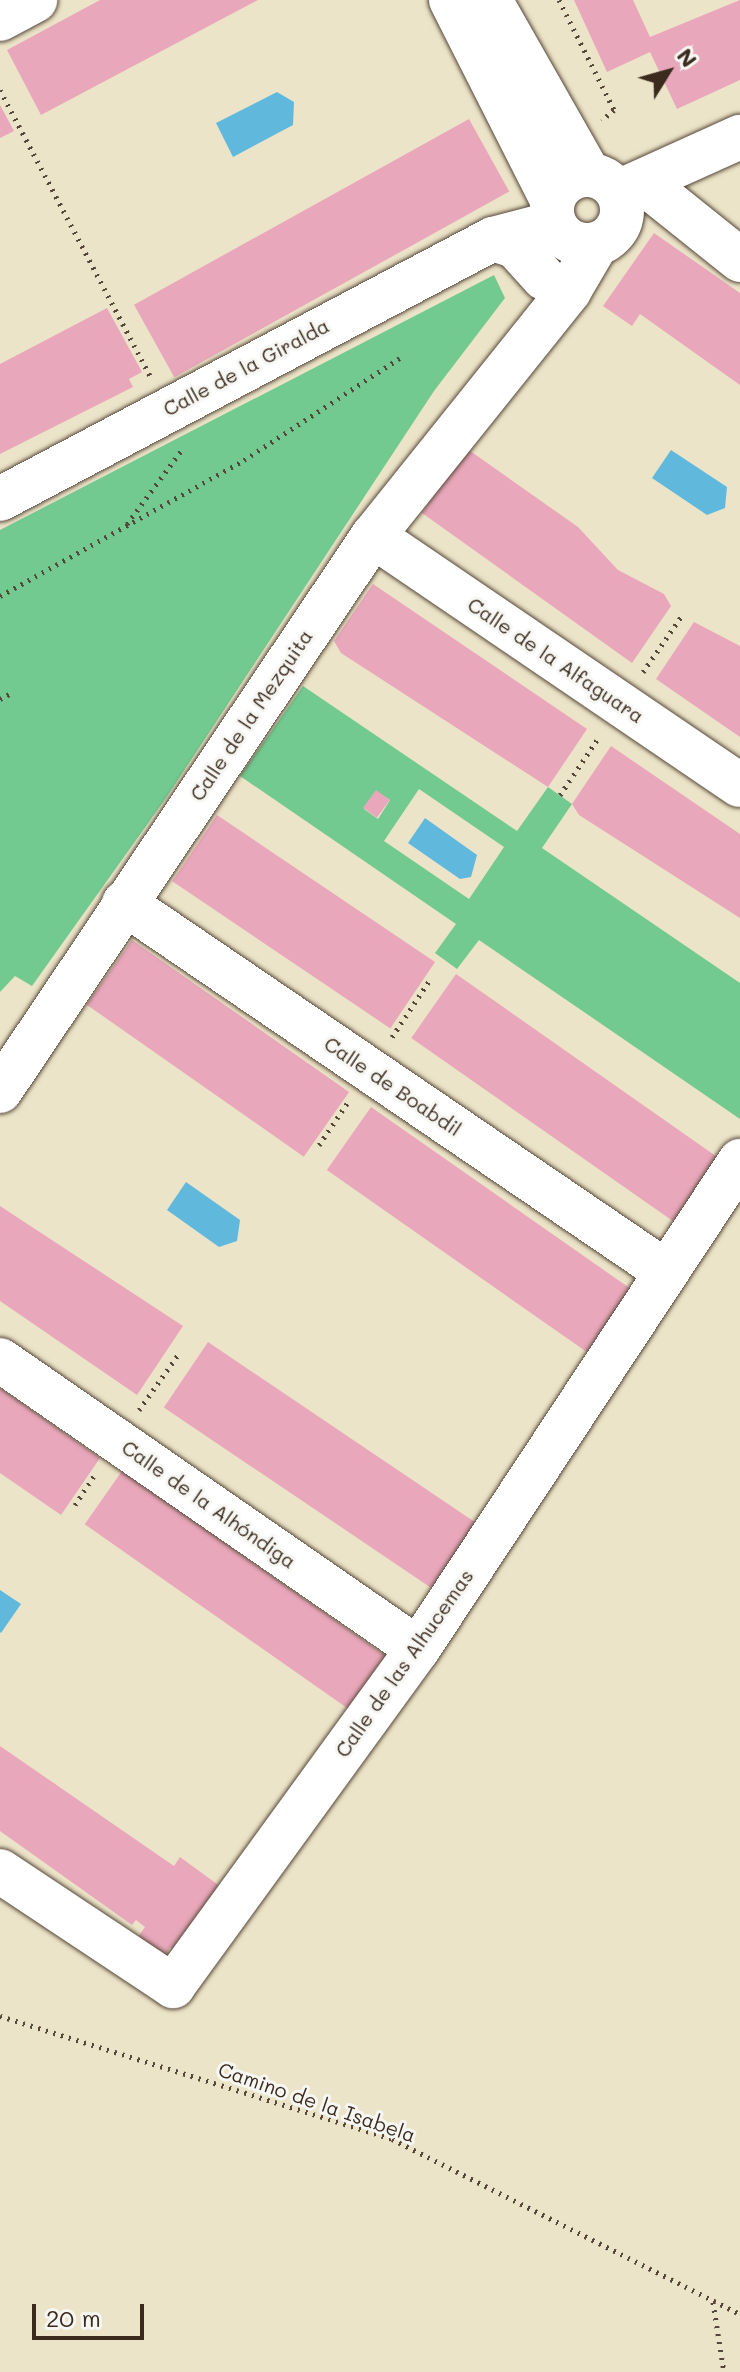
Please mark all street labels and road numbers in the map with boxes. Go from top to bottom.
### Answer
street label: Calle de la Giralda [159,313,333,421]
street label: Calle de la Alfaguara [463,592,649,728]
street label: Calle de la Mezquita [185,625,317,805]
street label: Calle de Boabdil [320,1031,466,1141]
street label: Calle de la Alhóndiga [117,1435,301,1573]
street label: Calle de las Alhucemas [330,1564,478,1762]
street label: Camino de la Isabela [215,2057,419,2147]

